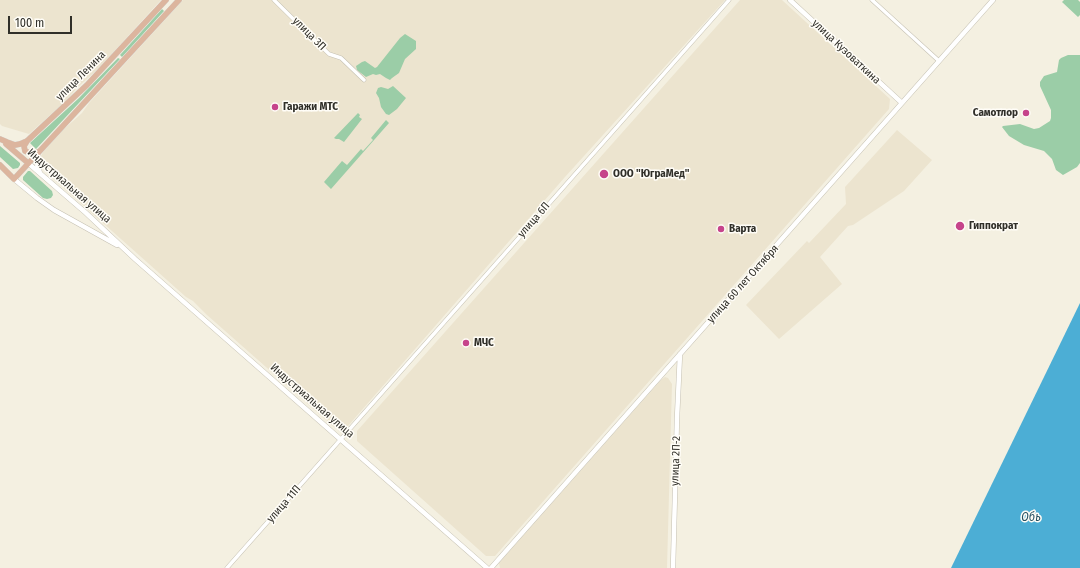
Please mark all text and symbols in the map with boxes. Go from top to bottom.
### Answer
scale bar [10,8,74,34]
street label: улица 3П [290,15,328,53]
text: 100 m [15,16,44,30]
street label: улица Кузоваткина [809,17,883,87]
street label: улица Ленина [53,48,109,104]
place label: Гаражи МТС [283,100,338,114]
marker: Гаражи МТС [270,102,280,112]
place label: Самотлор [973,106,1018,120]
marker: Самотлор [1021,108,1031,118]
street label: Индустриальная улица [24,146,114,226]
place label: ООО "ЮграМед" [613,167,689,181]
marker: ООО "ЮграМед" [598,168,610,180]
street label: улица 6П [515,200,553,240]
place label: Гиппократ [969,219,1018,233]
marker: Гиппократ [954,220,966,232]
place label: Варта [729,222,756,236]
marker: Варта [716,224,726,234]
street label: улица 60 лет Октября [704,242,782,326]
place label: МЧС [474,336,494,350]
marker: МЧС [461,338,471,348]
street label: Индустриальная улица [267,361,357,441]
street label: улица 2П-2 [669,436,683,486]
street label: улица 11П [264,483,304,525]
water label: Обь [1021,511,1041,525]

